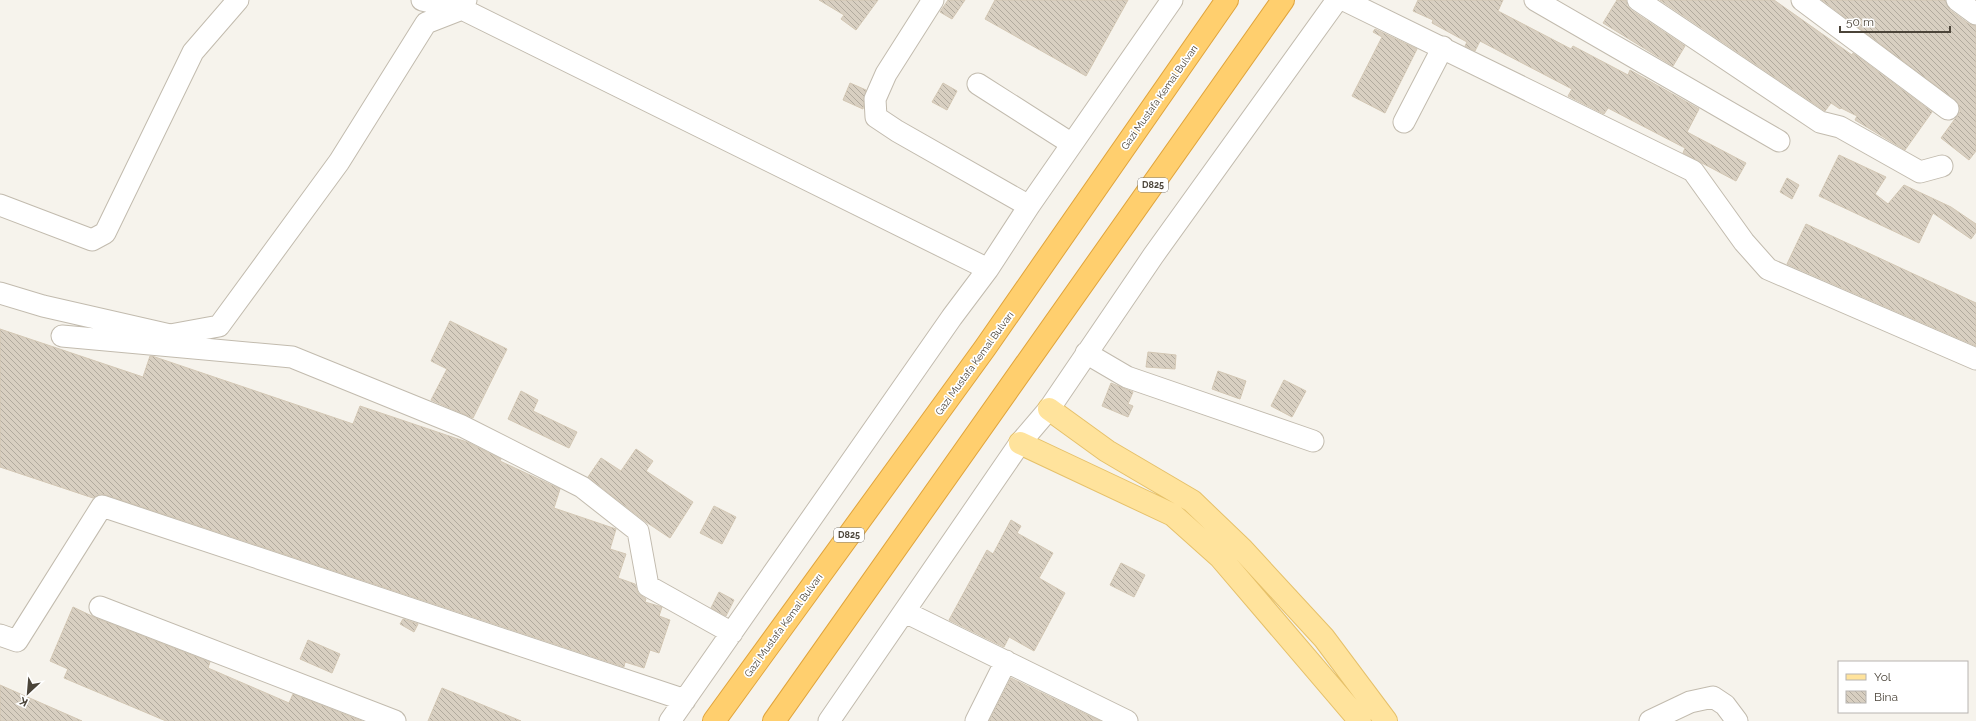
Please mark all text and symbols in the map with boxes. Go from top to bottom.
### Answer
scale bar [1840,8,1950,34]
text: 50 m [1846,15,1874,29]
street label: Gazi Mustafa Kemal Bulvarı [1119,43,1200,152]
road number: D825 [1138,178,1168,192]
street label: Gazi Mustafa Kemal Bulvarı [933,310,1016,417]
road number: D825 [834,528,864,542]
street label: Gazi Mustafa Kemal Bulvarı [742,572,825,679]
legend [1838,661,1968,713]
text: Yol [1874,670,1892,684]
north arrow [8,673,48,713]
text: Bina [1874,690,1898,704]
text: K [17,694,30,709]

